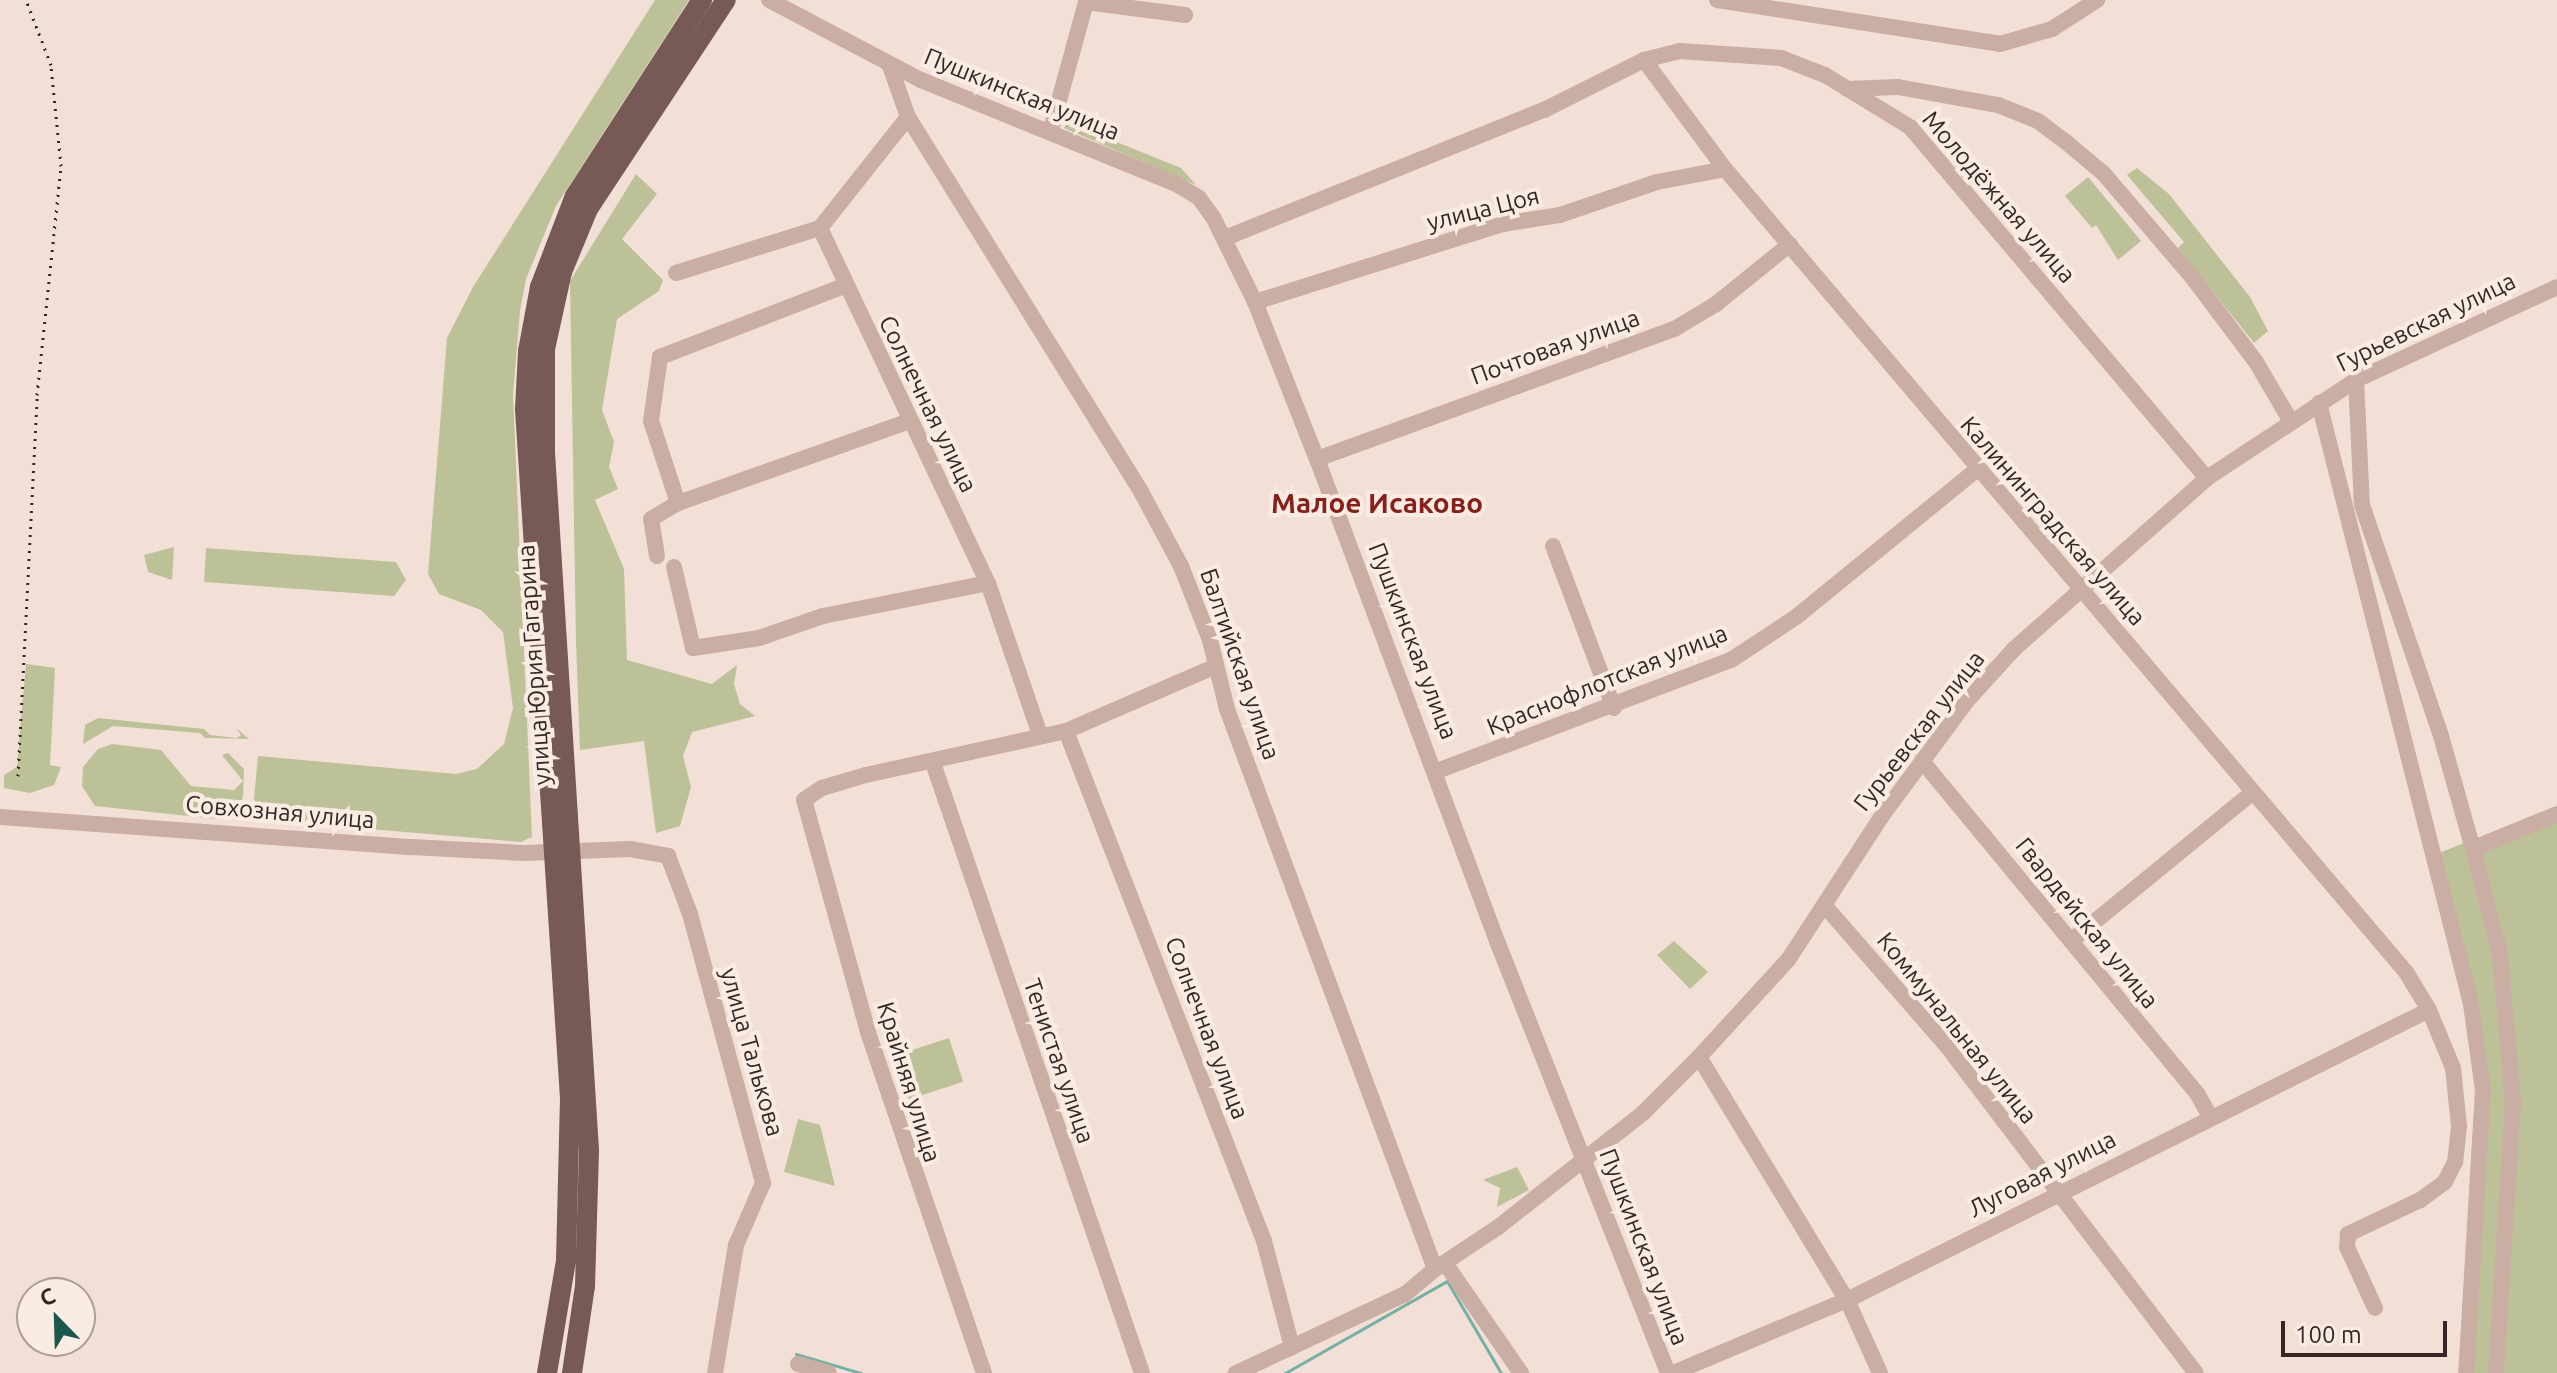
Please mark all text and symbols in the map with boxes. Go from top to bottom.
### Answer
street label: Пушкинская улица [920,42,1124,146]
street label: Молодёжная улица [1916,105,2082,289]
street label: улица Цоя [1424,181,1542,237]
street label: Гурьевская улица [2332,266,2520,378]
street label: Почтовая улица [1467,303,1643,391]
street label: Солнечная улица [873,311,983,497]
street label: Калининградская улица [1954,411,2152,631]
district label: Малое Исаково [1271,486,1483,520]
street label: Пушкинская улица [1362,539,1464,743]
street label: улица Юрия Гагарина [511,544,557,786]
street label: Балтийская улица [1194,565,1286,763]
street label: Краснофлотская улица [1482,618,1732,742]
street label: Гурьевская улица [1848,645,1990,817]
street label: Совхозная улица [184,789,376,835]
street label: Гвардейская улица [2009,832,2165,1014]
street label: Коммунальная улица [1871,926,2043,1130]
street label: Солнечная улица [1159,933,1255,1123]
street label: улица Талькова [714,964,790,1140]
street label: Тенистая улица [1017,975,1101,1147]
street label: Крайняя улица [871,998,947,1166]
street label: Луговая улица [1963,1124,2121,1224]
street label: Пушкинская улица [1593,1145,1695,1349]
north arrow [16,1277,96,1357]
text: С [36,1282,59,1311]
scale bar [2285,1305,2451,1355]
text: 100 m [2295,1321,2362,1348]

